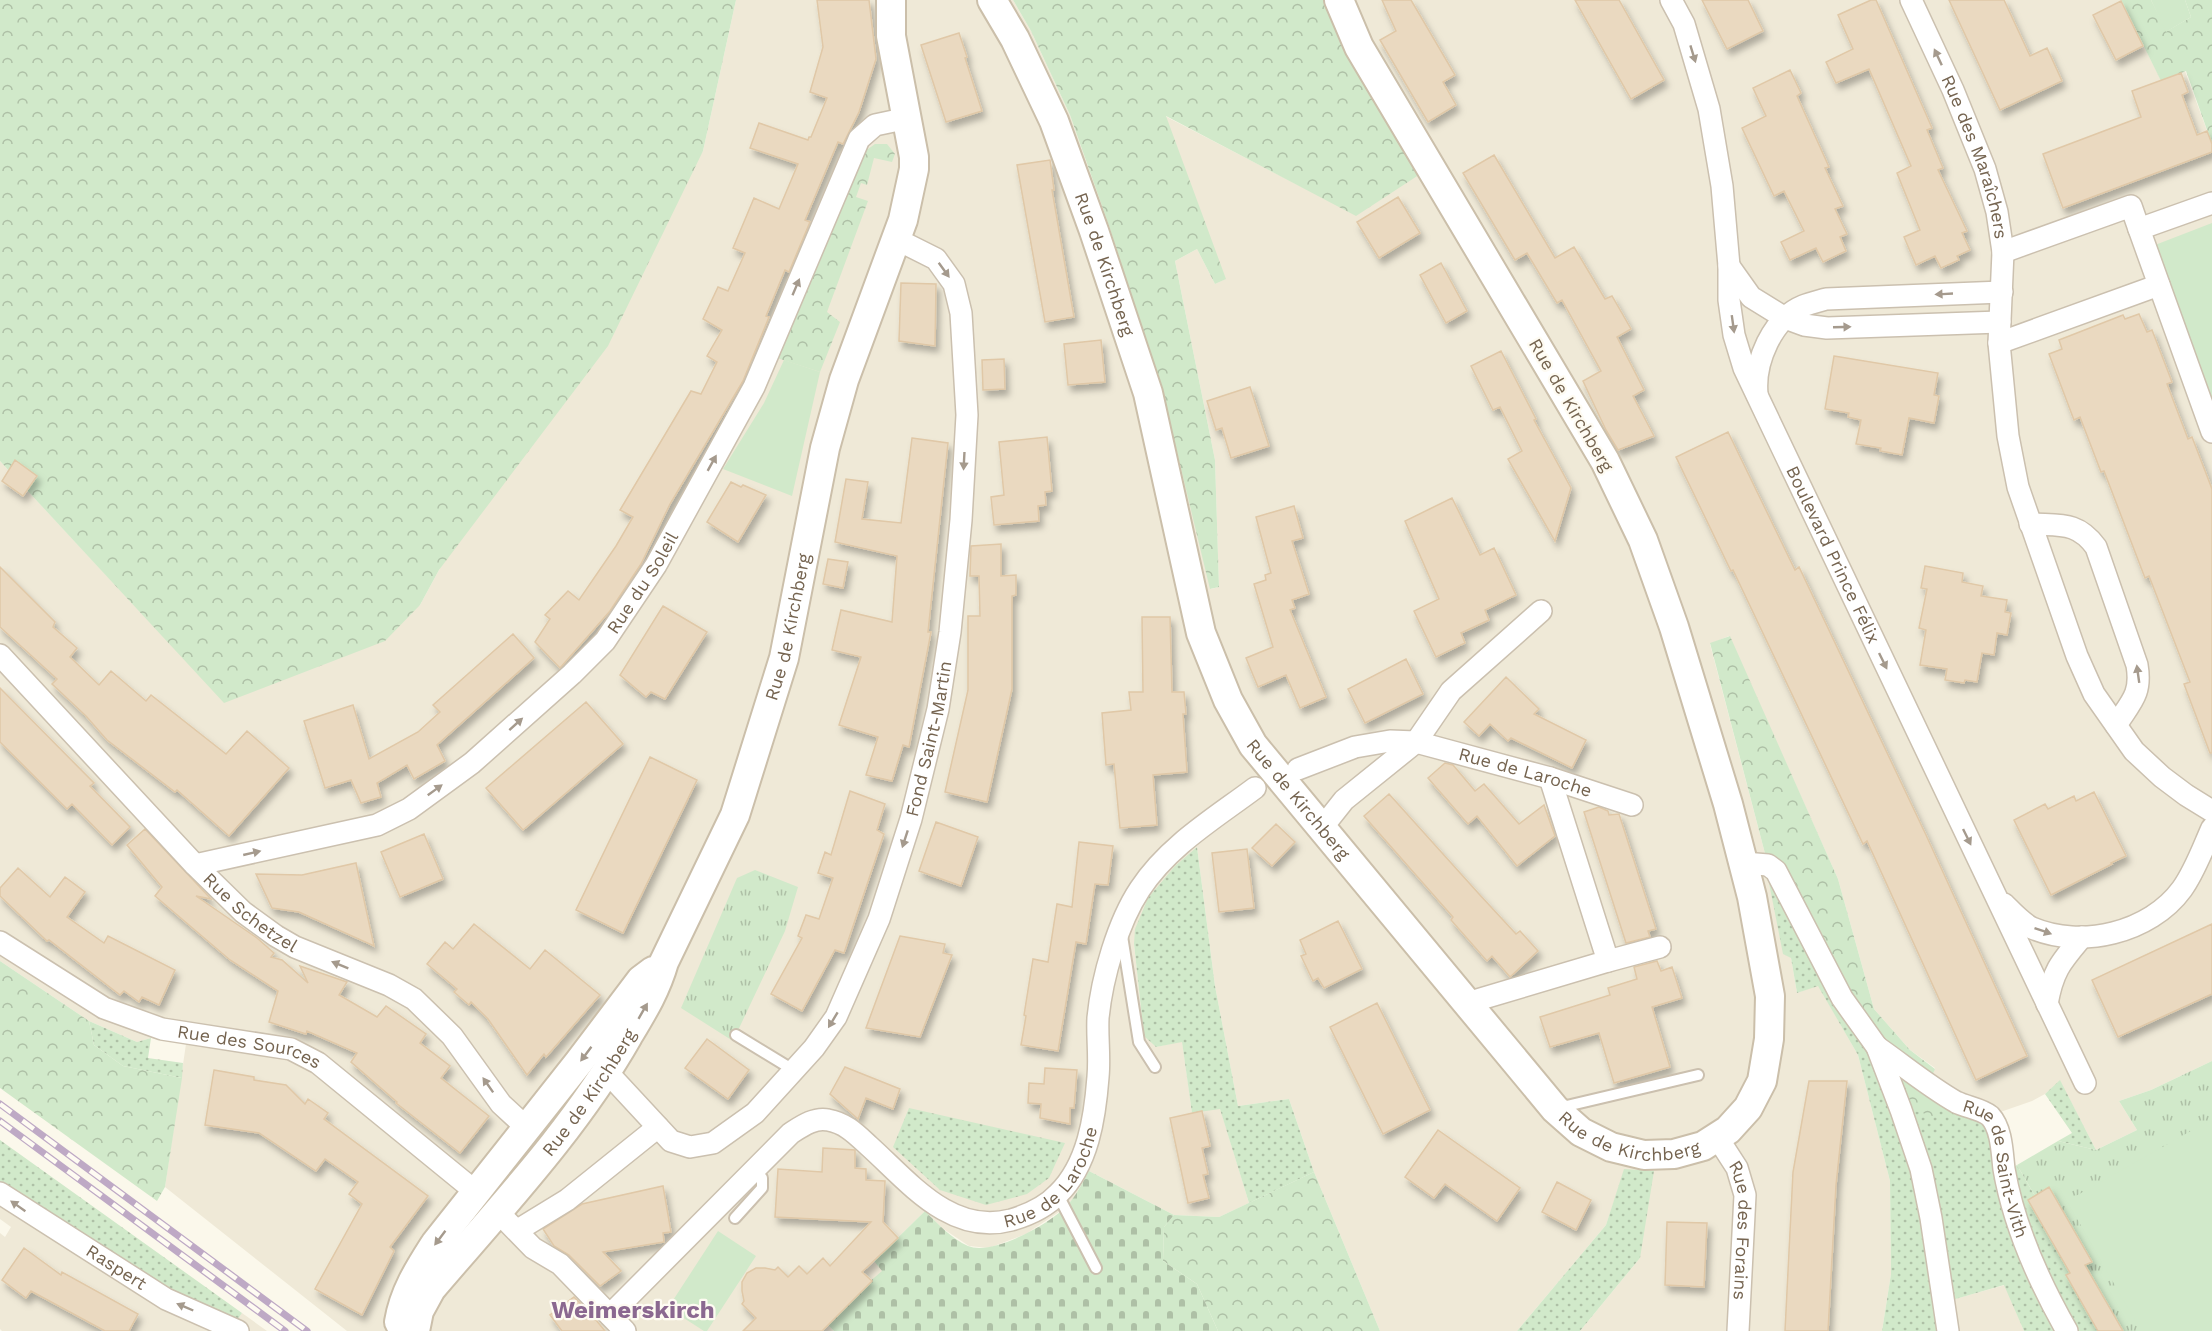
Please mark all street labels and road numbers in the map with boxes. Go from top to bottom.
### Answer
street label: Rue des Maraîchers [1937,71,2012,240]
street label: Rue de Kirchberg [1071,189,1139,339]
street label: Rue de Kirchberg [1525,334,1618,475]
street label: Boulevard Prince Félix [1782,462,1885,647]
street label: Rue du Soleil [602,528,682,637]
street label: Rue de Kirchberg [760,551,814,703]
street label: Fond Saint-Martin [901,659,955,819]
street label: Rue de Kirchberg [1242,734,1355,864]
street label: Rue de Laroche [1456,743,1595,801]
street label: Rue Schetzel [199,868,302,956]
street label: Rue des Sources [176,1021,325,1073]
street label: Rue de Kirchberg [537,1024,640,1160]
street label: Rue de Saint-Vith [1960,1095,2033,1241]
street label: Rue de Kirchberg [1555,1106,1703,1165]
street label: Rue de Laroche [1001,1124,1101,1232]
street label: Rue des Forains [1725,1156,1756,1301]
street label: Raspert [82,1240,151,1294]

